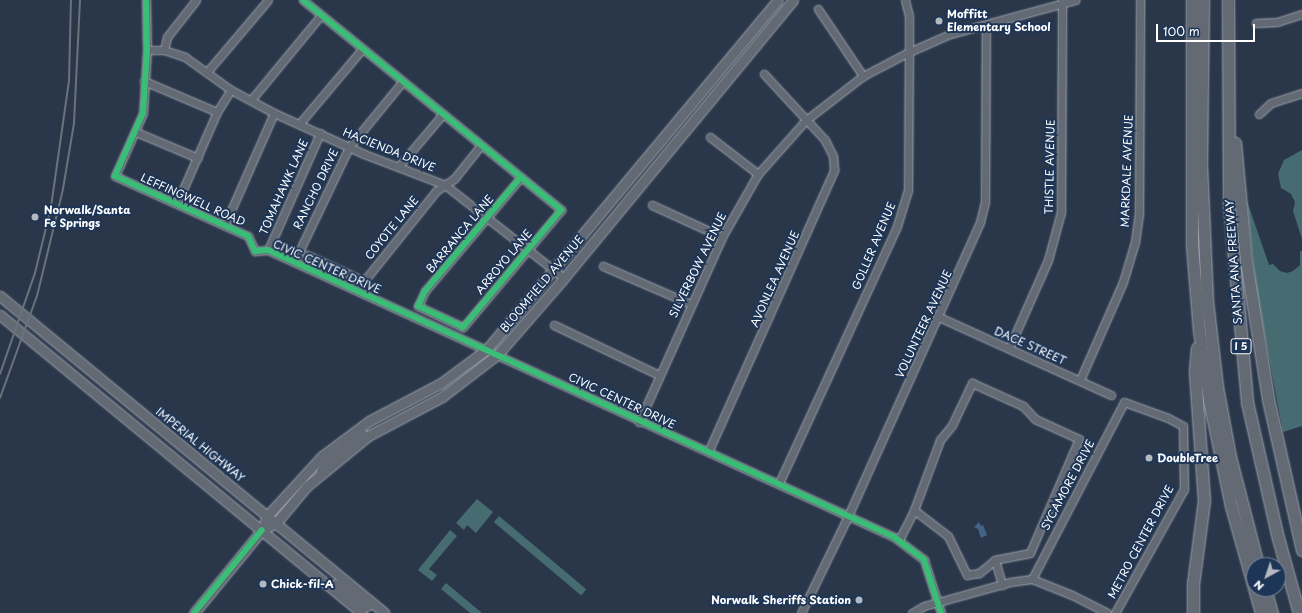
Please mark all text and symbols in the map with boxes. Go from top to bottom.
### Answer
place label: Moffitt Elementary School [947,8,1051,34]
marker: Moffitt Elementary School [934,16,944,26]
scale bar [1158,16,1257,42]
text: 100 m [1163,22,1200,40]
street label: MARKDALE AVENUE [1118,114,1136,228]
street label: THISTLE AVENUE [1043,119,1057,215]
street label: HACIENDA DRIVE [341,125,437,175]
street label: TOMAHAWK LANE [257,137,311,237]
street label: RANCHO DRIVE [291,146,341,232]
street label: LEFFINGWELL ROAD [138,171,248,229]
street label: BARRANCA LANE [423,192,497,276]
street label: COYOTE LANE [362,193,422,263]
street label: GOLLER AVENUE [849,200,899,292]
street label: SANTA ANA FREEWAY [1223,200,1245,324]
place label: Norwalk/Santa Fe Springs [44,204,131,230]
marker: Norwalk/Santa Fe Springs [29,211,41,223]
street label: SILVERBOW AVENUE [667,211,729,319]
street label: ARROYO LANE [473,227,535,297]
street label: AVONLEA AVENUE [748,229,802,329]
street label: BLOOMFIELD AVENUE [498,233,586,335]
street label: CIVIC CENTER DRIVE [270,237,384,297]
street label: VOLUNTEER AVENUE [893,268,955,380]
street label: DACE STREET [991,324,1069,368]
road number: I 5 [1230,338,1252,354]
street label: CIVIC CENTER DRIVE [565,370,679,432]
street label: IMPERIAL HIGHWAY [152,404,248,486]
street label: SYCAMORE DRIVE [1039,438,1097,532]
place label: DoubleTree [1157,451,1218,465]
marker: DoubleTree [1144,453,1154,463]
street label: METRO CENTER DRIVE [1105,482,1177,602]
north arrow [1246,557,1286,597]
text: N [1250,576,1267,595]
place label: Chick-fil-A [271,577,334,591]
marker: Chick-fil-A [258,579,268,589]
place label: Norwalk Sheriffs Station [710,593,851,607]
marker: Norwalk Sheriffs Station [854,595,864,605]

